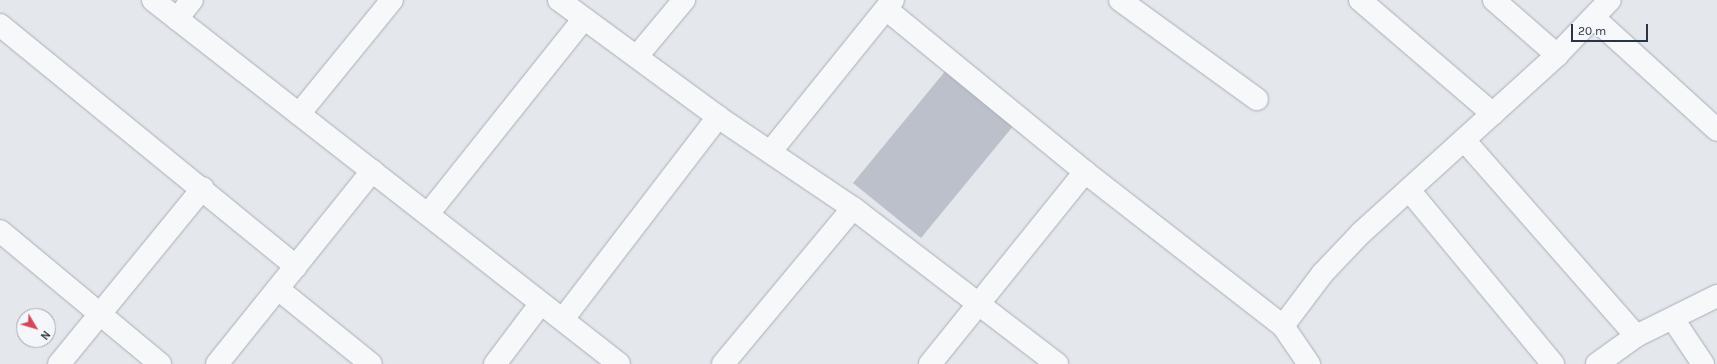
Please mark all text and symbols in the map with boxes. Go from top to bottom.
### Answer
scale bar [1573,16,1650,42]
text: 20 m [1578,24,1606,38]
north arrow [16,308,56,348]
text: N [38,328,53,342]

